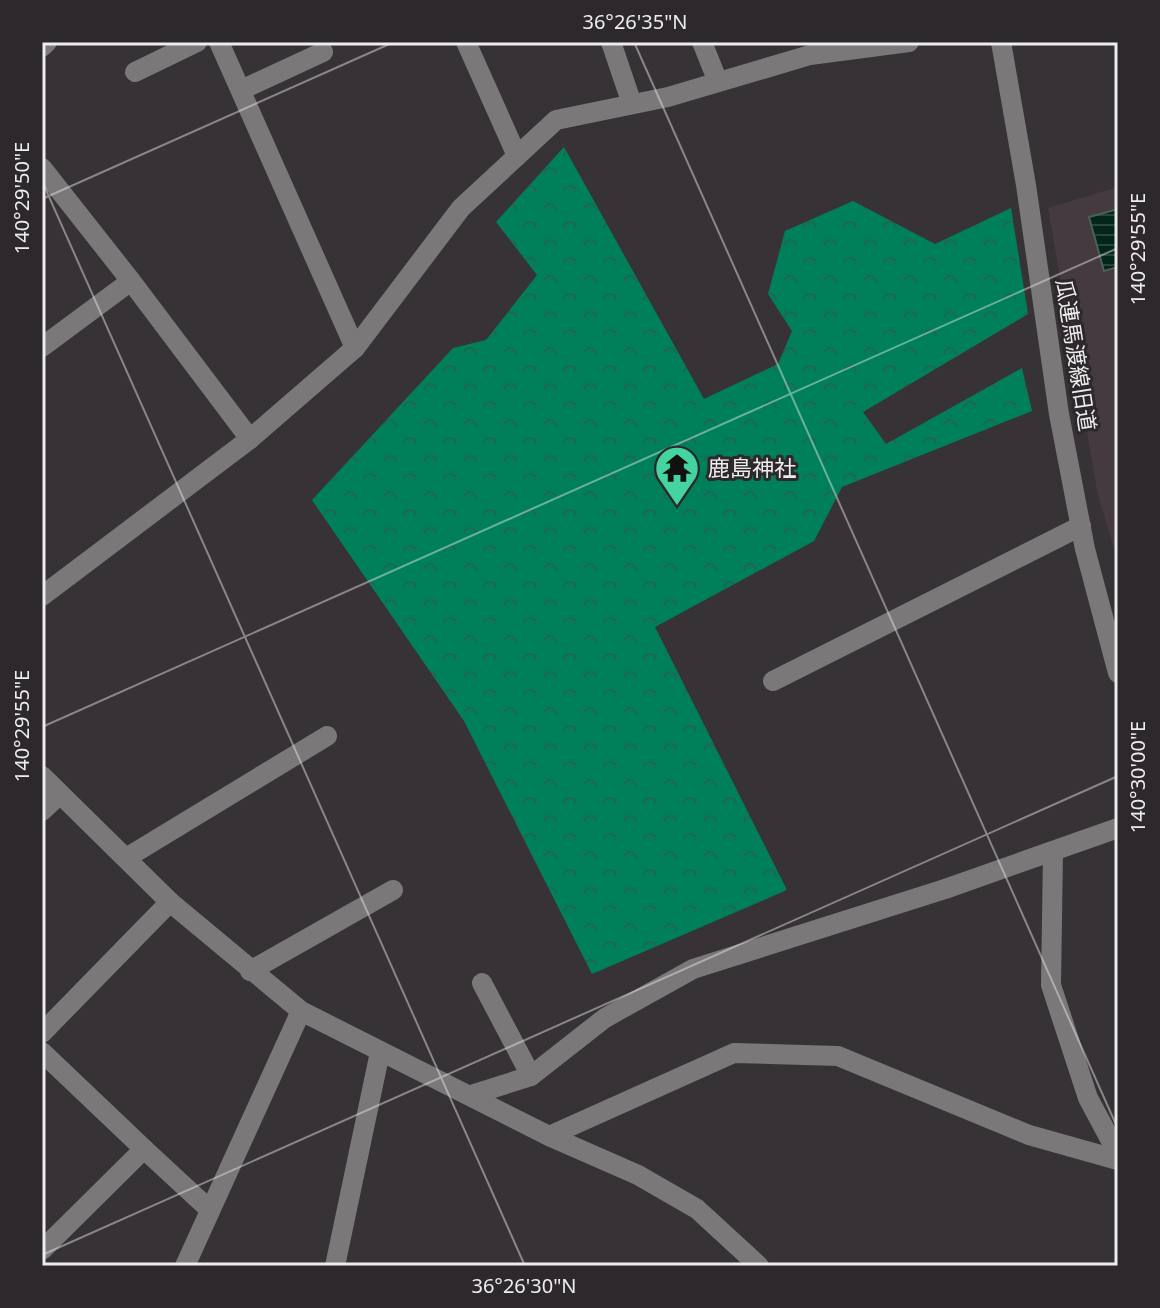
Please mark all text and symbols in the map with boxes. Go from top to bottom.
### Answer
text: 36°26'35"N [582,8,688,35]
text: 140°29'50"E [8,142,35,254]
text: 140°29'55"E [1124,193,1151,305]
street label: 瓜連馬渡線旧道 [1050,276,1104,433]
temple icon: 鹿島神社 [653,444,701,507]
place label: 鹿島神社 [708,452,796,482]
text: 140°29'55"E [8,670,35,782]
text: 140°30'00"E [1124,721,1151,833]
text: 36°26'30"N [471,1272,577,1299]

